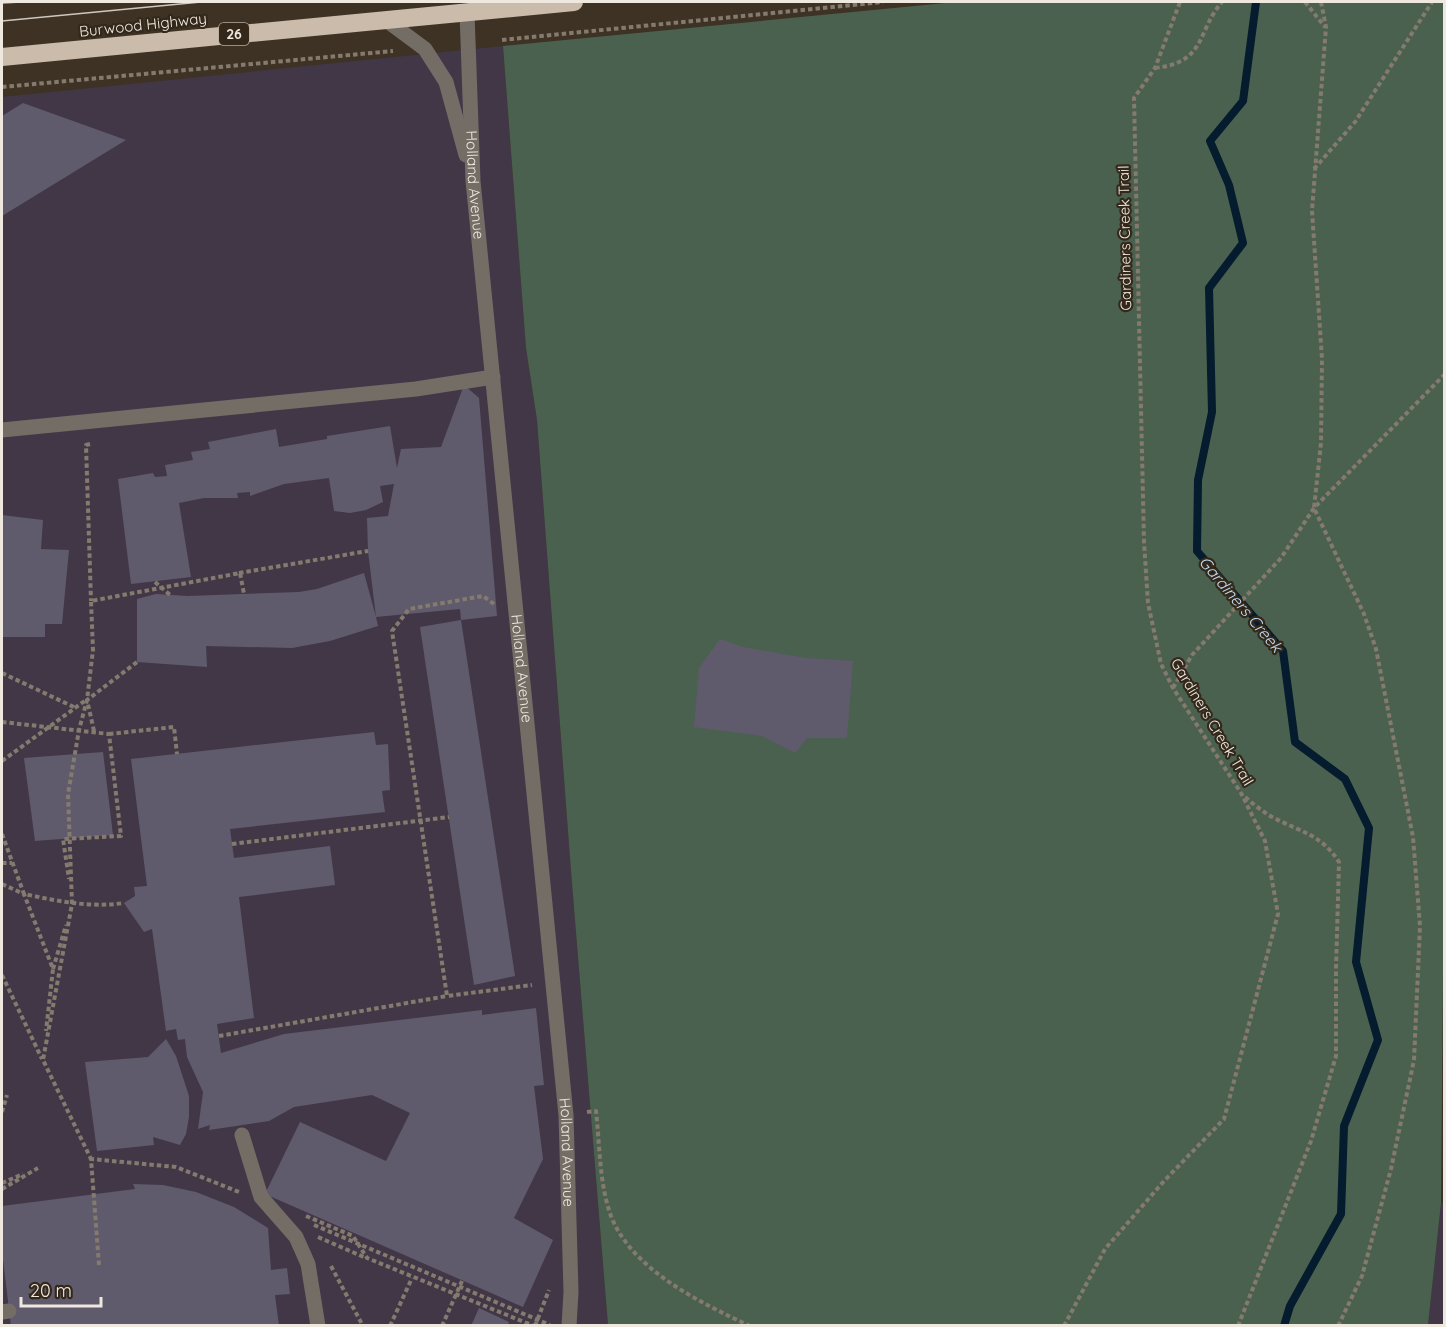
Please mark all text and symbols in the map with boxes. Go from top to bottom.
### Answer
street label: Burwood Highway [78,8,208,41]
road number: 26 [219,23,249,45]
street label: Holland Avenue [462,130,489,240]
street label: Gardiners Creek Trail [1114,165,1135,311]
water label: Gardiners Creek [1195,552,1288,657]
street label: Holland Avenue [507,613,537,724]
street label: Gardiners Creek Trail [1167,655,1258,789]
street label: Holland Avenue [555,1097,579,1207]
scale bar [21,1270,100,1308]
text: 20 m [30,1279,72,1302]

